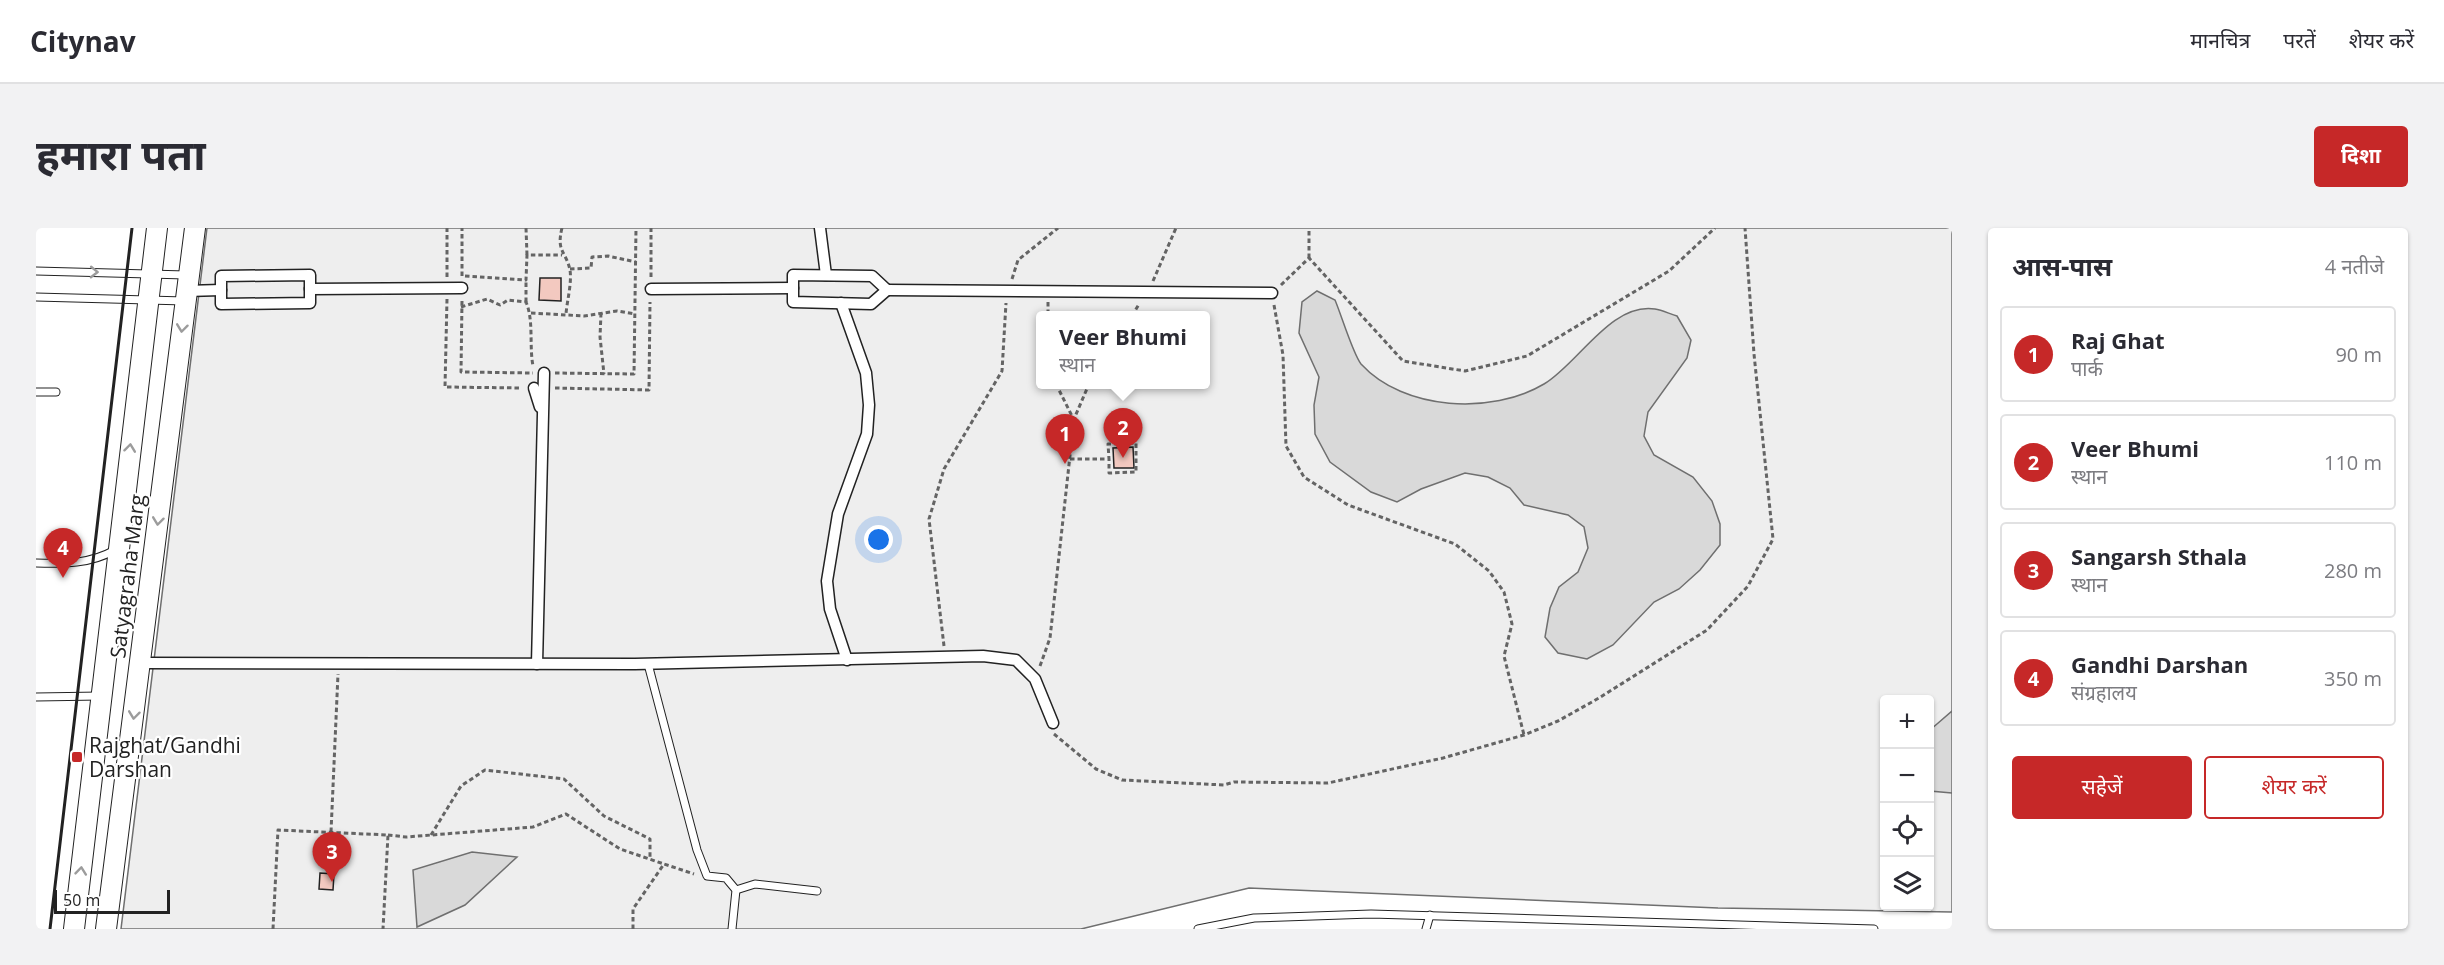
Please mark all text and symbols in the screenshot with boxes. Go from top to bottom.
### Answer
text: Citynav [30,22,136,60]
text: मानचित्र [2190,26,2250,54]
text: परतें [2283,26,2316,54]
text: शेयर करें [2349,26,2414,54]
text: हमारा पता [36,125,206,182]
button: दिशा [2314,126,2408,187]
text: आस-पास [2012,248,2112,284]
text: 4 नतीजे [2325,253,2384,280]
one-way arrow [89,266,98,278]
popup [1036,311,1210,389]
text: Veer Bhumi [1059,321,1187,351]
one-way arrow [176,323,188,332]
text: Raj Ghat [2071,325,2164,355]
text: 1 [2028,341,2039,368]
text: 90 m [2335,341,2382,368]
text: स्थान [1059,351,1095,378]
text: पार्क [2071,355,2103,382]
pin: 2 [1104,408,1142,458]
pin: 1 [1046,414,1084,464]
text: Veer Bhumi [2071,433,2199,463]
one-way arrow [123,443,136,452]
text: 2 [2028,449,2039,476]
text: 110 m [2324,449,2382,476]
text: स्थान [2071,463,2107,490]
street label: Satyagraha Marg [103,492,151,660]
one-way arrow [152,517,165,526]
your location [864,525,893,554]
pin: 4 [44,528,82,578]
text: Sangarsh Sthala [2071,541,2247,571]
text: 3 [2028,557,2039,584]
text: 280 m [2324,557,2382,584]
text: स्थान [2071,571,2107,598]
text: Gandhi Darshan [2071,649,2248,679]
text: 4 [2028,665,2039,692]
text: 350 m [2324,665,2382,692]
text: संग्रहालय [2071,679,2137,706]
map controls [1880,695,1934,911]
button: + [1880,695,1934,749]
one-way arrow [128,710,141,719]
place label: Rajghat/Gandhi Darshan [89,731,241,783]
button: − [1880,749,1934,803]
marker: Rajghat/Gandhi Darshan [70,750,84,764]
button: सहेजें [2012,756,2192,819]
button: शेयर करें [2204,756,2384,819]
button: locate [1880,803,1934,857]
pin: 3 [312,832,352,882]
button: layers [1880,857,1934,911]
one-way arrow [74,866,86,875]
scale bar [54,887,170,914]
text: 50 m [63,889,100,911]

